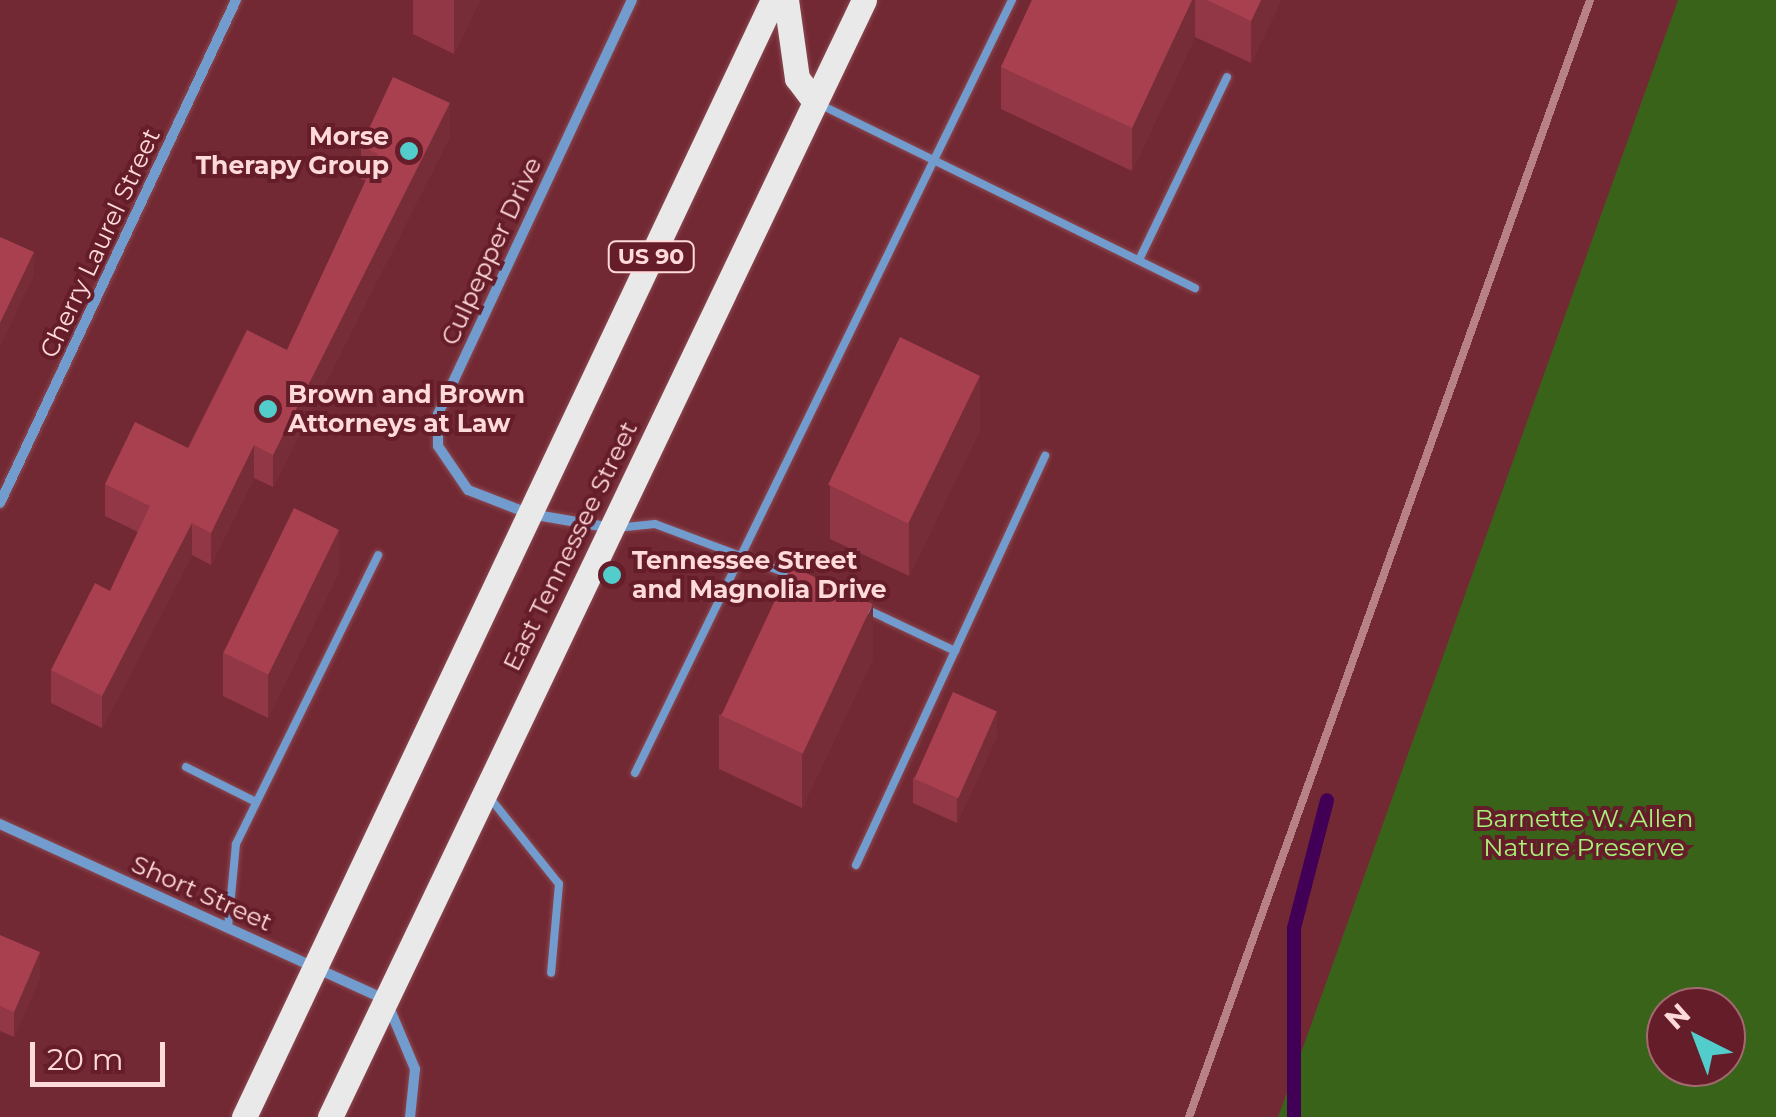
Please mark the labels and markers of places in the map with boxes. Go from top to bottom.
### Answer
place label: Morse Therapy Group [196,122,389,181]
marker: Morse Therapy Group [398,140,420,162]
place label: Brown and Brown Attorneys at Law [288,380,525,439]
marker: Brown and Brown Attorneys at Law [257,398,279,420]
place label: Tennessee Street and Magnolia Drive [632,546,887,605]
marker: Tennessee Street and Magnolia Drive [601,564,623,586]

